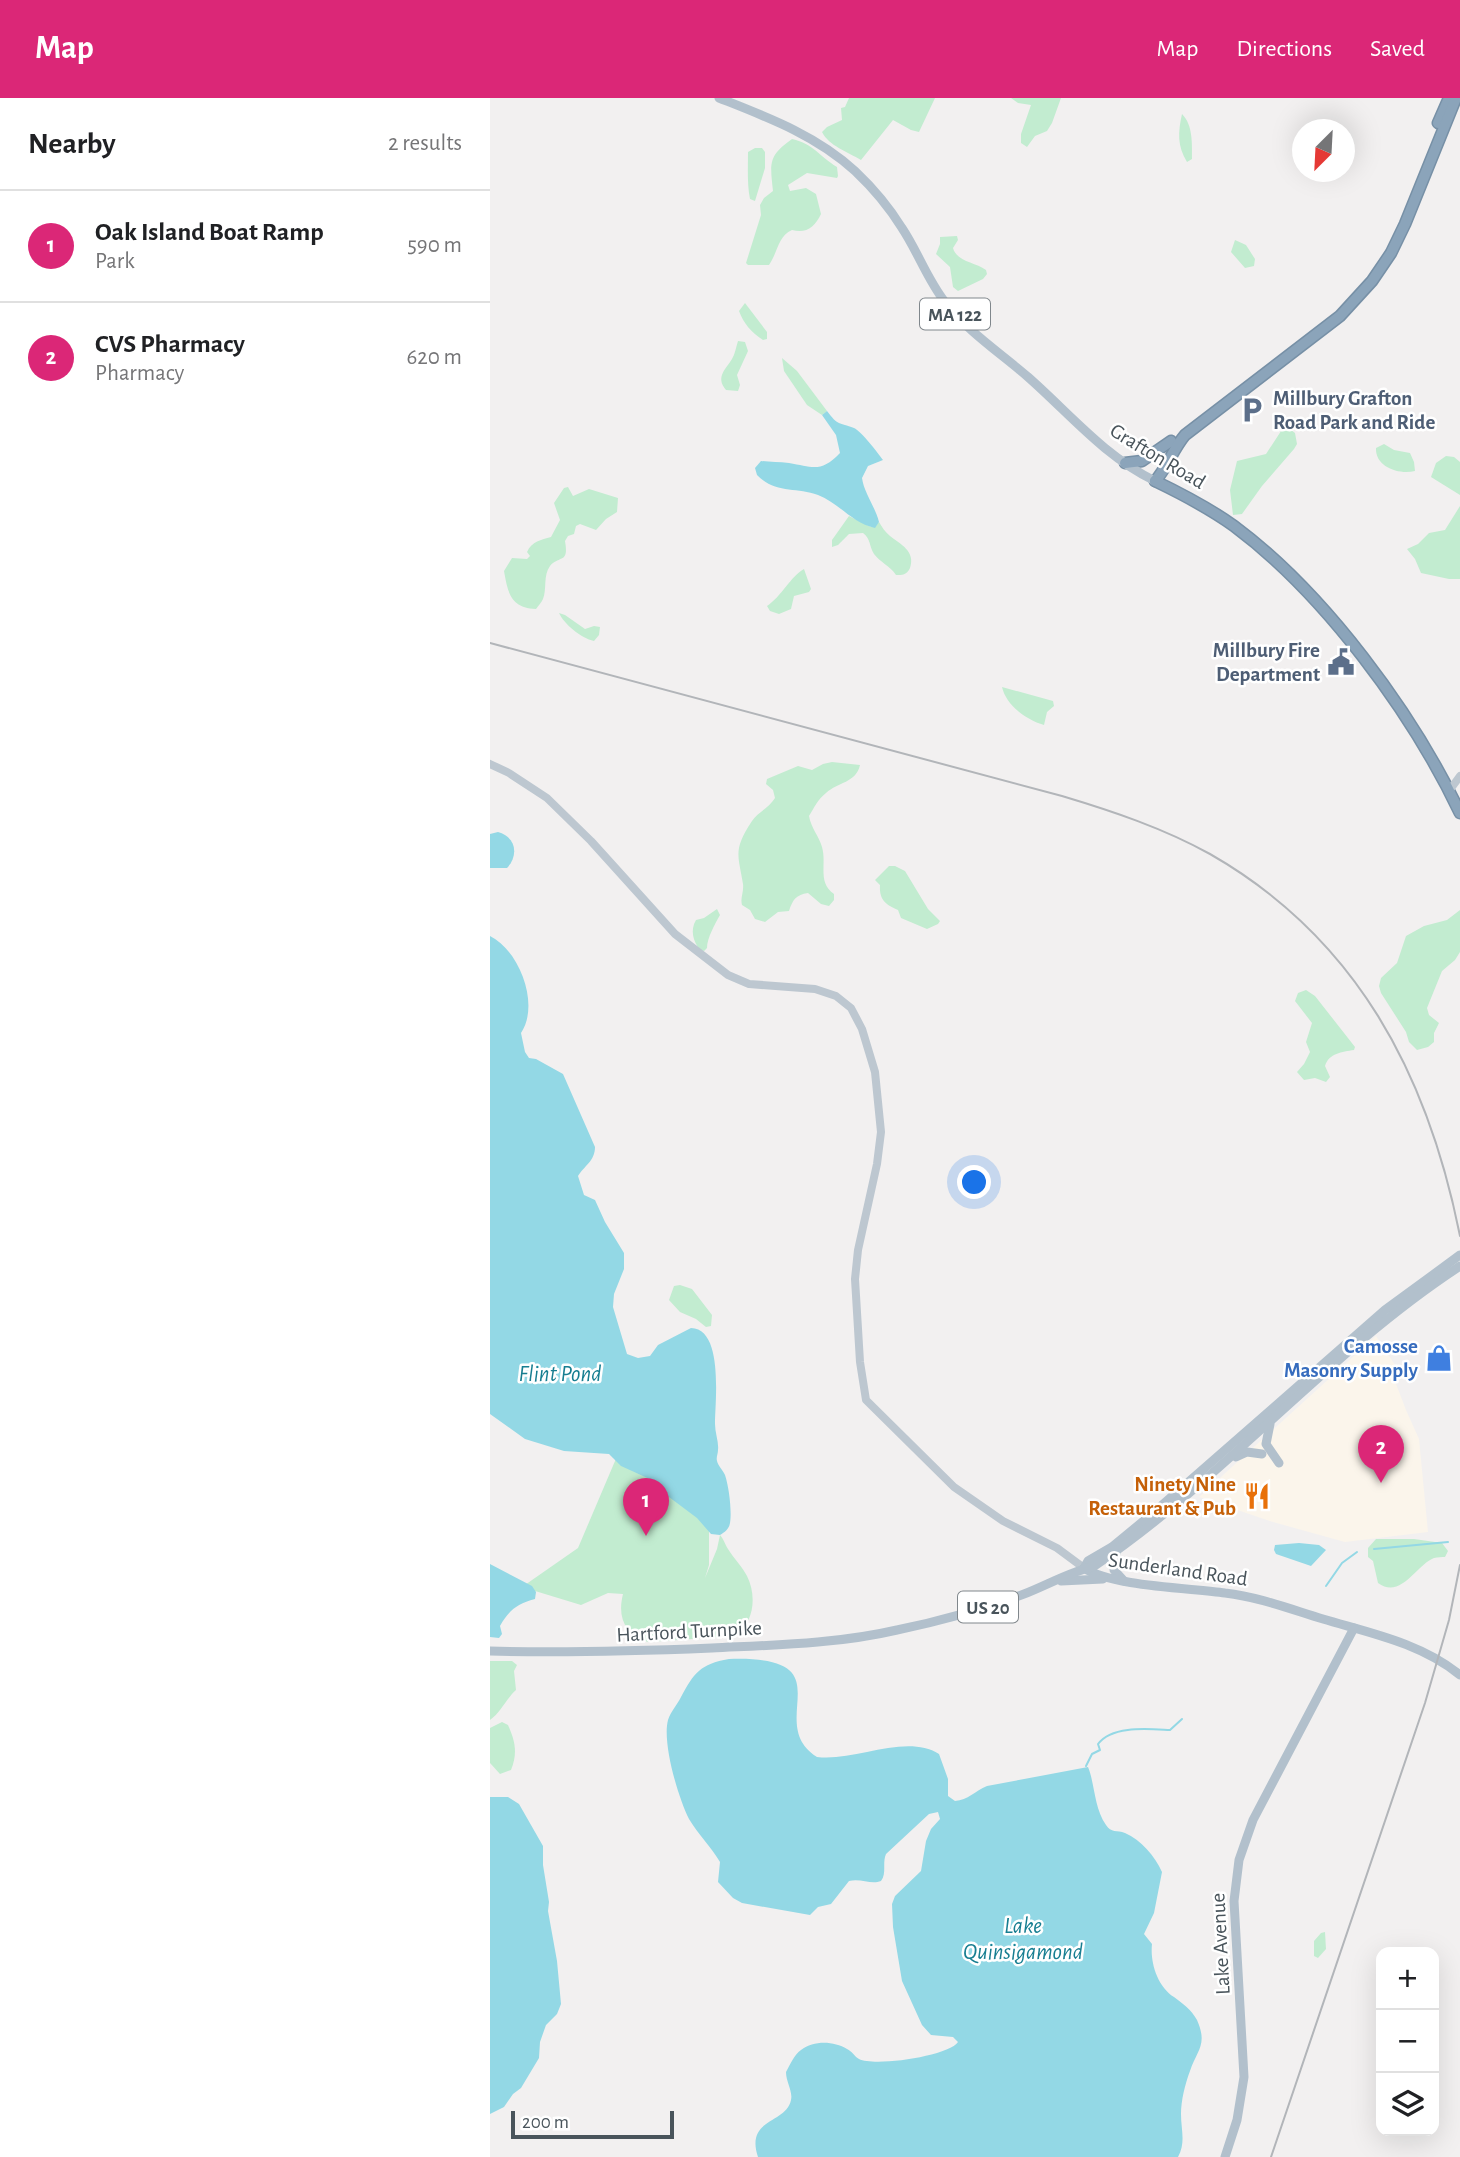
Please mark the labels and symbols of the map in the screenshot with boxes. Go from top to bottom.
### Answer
north arrow [1292,119,1355,182]
road number: MA 122 [920,298,990,330]
place label: Millbury Grafton Road Park and Ride [1273,388,1435,433]
parking icon: Millbury Grafton Road Park and Ride [1237,395,1267,425]
street label: Grafton Road [1106,420,1209,493]
place label: Millbury Fire Department [1213,640,1320,685]
public building icon: Millbury Fire Department [1326,647,1356,677]
your location [957,1165,991,1199]
place label: Camosse Masonry Supply [1284,1336,1419,1381]
shop icon: Camosse Masonry Supply [1424,1343,1454,1373]
water label: Flint Pond [519,1363,601,1386]
pin: 2 [1358,1425,1404,1483]
place label: Ninety Nine Restaurant & Pub [1088,1474,1236,1519]
pin: 1 [623,1478,669,1536]
restaurant icon: Ninety Nine Restaurant & Pub [1242,1481,1272,1511]
street label: Sunderland Road [1107,1549,1249,1590]
road number: US 20 [958,1592,1018,1623]
street label: Hartford Turnpike [616,1617,762,1646]
street label: Lake Avenue [1207,1892,1234,1995]
water label: Lake Quinsigamond [963,1915,1083,1964]
scale bar [511,2108,674,2140]

